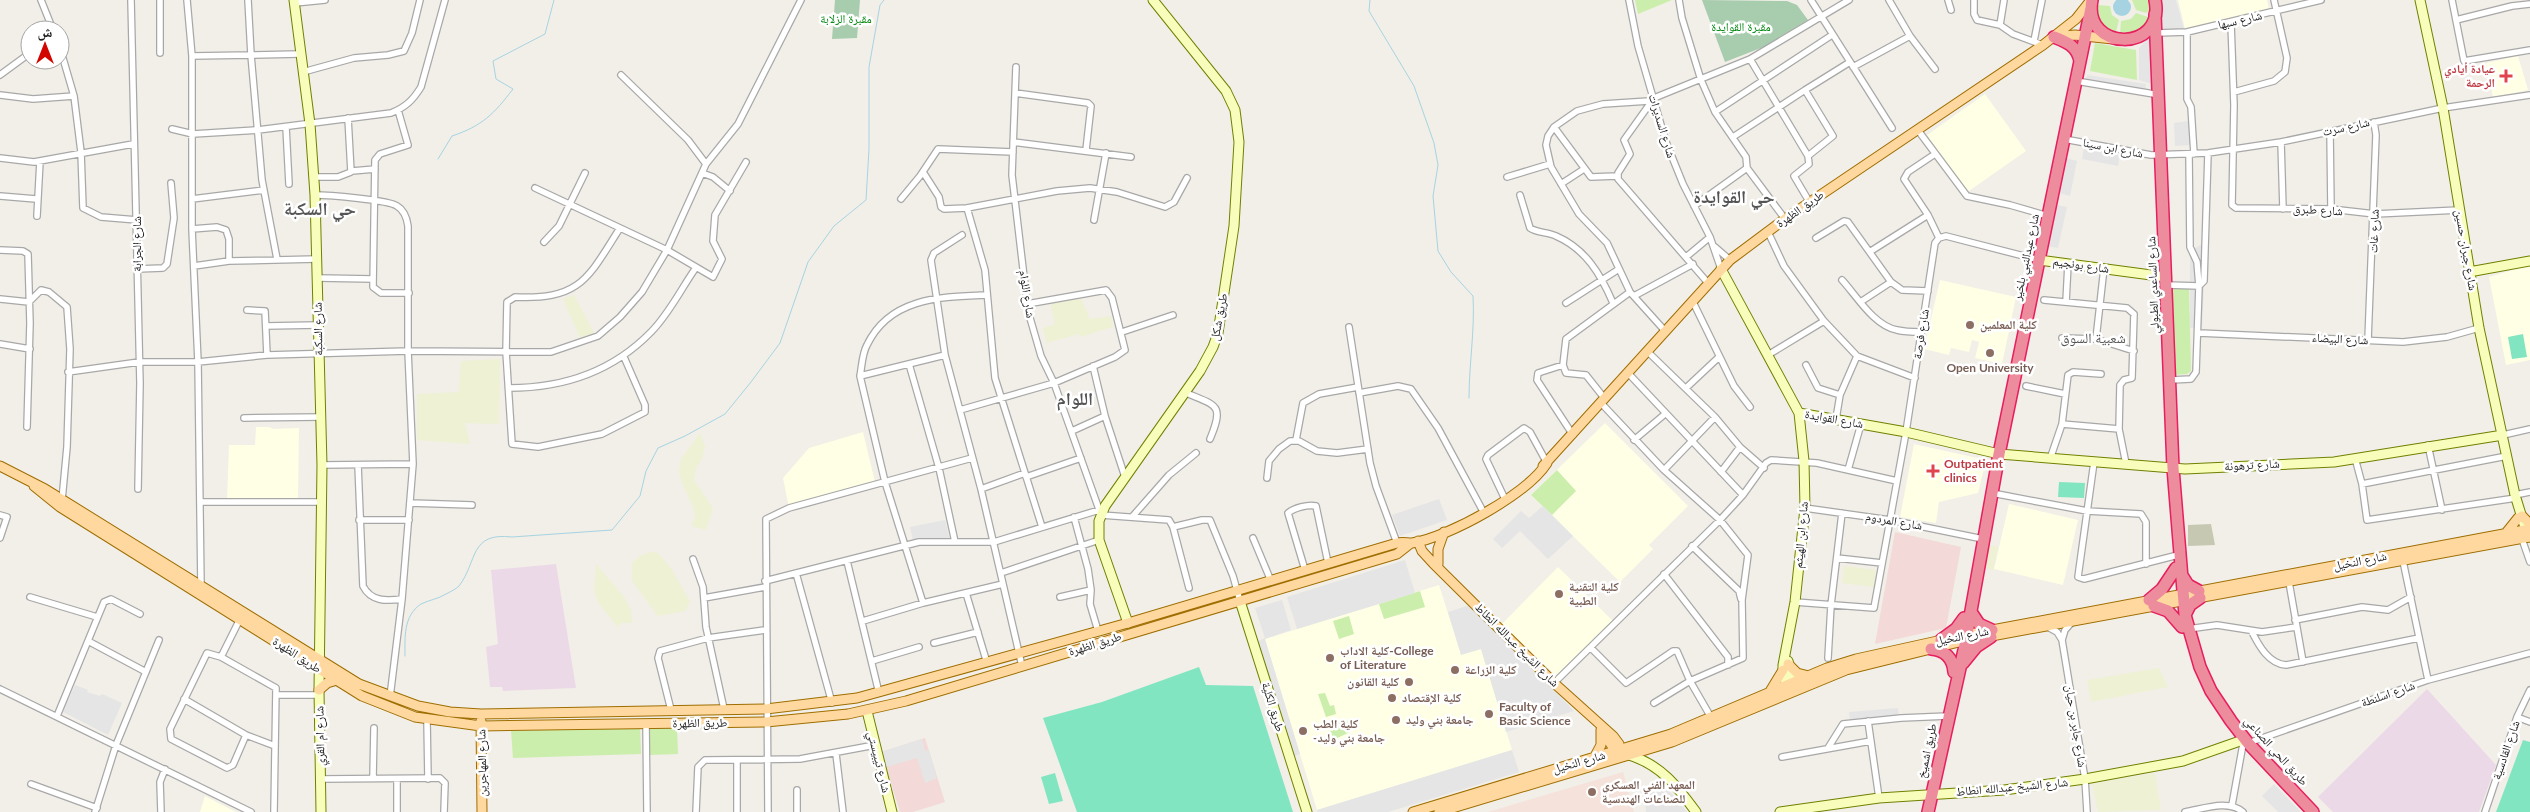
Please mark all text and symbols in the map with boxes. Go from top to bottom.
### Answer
street label: شارع سبها [2216,7,2264,33]
park label: مقبرة الزلابة [820,11,872,26]
park label: مقبرة القوايدة [1711,19,1771,34]
north arrow [20,20,70,70]
text: ش [38,23,53,41]
place label: عيادة أيادي الرحمة [2444,61,2495,90]
marker: عيادة أيادي الرحمة [2499,69,2513,83]
street label: شارع السديرات [1645,92,1679,160]
street label: شارع سرت [2321,114,2371,140]
street label: شارع ابن سينا [2082,134,2145,162]
district label: حي القوايدة [1693,185,1775,211]
street label: طريق الظهرة [1773,187,1827,231]
district label: حي السكبة [284,197,356,223]
street label: شارع طبرق [2293,201,2343,219]
street label: شارع جبران حسين [2451,208,2481,292]
street label: شارع غات [2365,209,2383,253]
street label: شارع عبدالنبي بلخير [2009,212,2045,303]
street label: شارع الجرابة [129,216,145,272]
street label: شارع الساعدي الطبولي [2143,236,2165,334]
street label: شارع بونجيم [2052,253,2110,277]
street label: شارع اللوام [1015,269,1039,319]
street label: طريق شكل [1207,292,1231,342]
street label: شارع السكبة [310,302,326,356]
street label: شارع فرصة [1909,308,1933,360]
place label: كلية المعلمين [1980,317,2038,333]
marker: كلية المعلمين [1964,319,1976,331]
district label: شعبية السوق [2060,329,2126,347]
street label: شارع البيضاء [2311,330,2369,348]
marker: Open University [1984,347,1996,359]
place label: Open University [1946,360,2034,375]
district label: اللوام [1057,387,1093,411]
street label: شارع القوايدة [1804,406,1865,432]
place label: Outpatient clinics [1944,456,2003,485]
street label: شارع ترهونة [2224,456,2280,474]
marker: Outpatient clinics [1926,464,1940,478]
street label: شارع ابن الهيثم [1790,501,1812,569]
street label: شارع المردوم [1864,508,1924,534]
street label: شارع النخيل [2332,548,2388,574]
place label: كلية التقنية الطبية [1569,579,1619,608]
marker: كلية التقنية الطبية [1553,588,1565,600]
street label: شارع الشيخ عبدالله انطاط [1472,600,1563,691]
street label: شارع النخيل [1934,623,1990,649]
street label: طريق الظهرة [1066,628,1123,659]
street label: طريق الظهرة [270,633,324,676]
place label: كلية الاداب-College of Literature [1340,643,1434,672]
marker: كلية الاداب-College of Literature [1324,652,1336,664]
place label: كلية الزراعة [1465,662,1517,677]
marker: كلية الزراعة [1449,664,1461,676]
place label: كلية القانون [1347,674,1400,690]
marker: كلية القانون [1403,676,1415,688]
street label: شارع اسلنطة [2359,677,2417,711]
street label: طريق الكلية [1259,680,1288,734]
street label: شارع جابر بن حيان [2062,684,2090,768]
place label: كلية الإقتصاد [1402,690,1462,705]
marker: كلية الإقتصاد [1386,692,1398,704]
place label: Faculty of Basic Science [1499,699,1571,728]
street label: شارع ام القري [311,706,331,766]
marker: Faculty of Basic Science [1483,708,1495,720]
place label: جامعة بني وليد [1406,712,1474,730]
street label: طريق الحي الصناعي [2239,713,2311,790]
marker: جامعة بني وليد [1390,714,1402,726]
street label: طريق الظهرة [672,715,728,731]
place label: كلية الطب -جامعة بني وليد [1313,716,1385,748]
street label: شارع القادسية [2488,718,2524,782]
street label: طريق اشميخ [1913,722,1940,780]
marker: كلية الطب -جامعة بني وليد [1297,725,1309,737]
street label: شارع المهاجرين [473,729,491,797]
street label: شارع تيبيستي [862,730,894,795]
street label: شارع النخيل [1551,747,1607,777]
street label: شارع الشيخ عبدالله انطاط [1955,774,2069,800]
place label: المعهد الفني العسكري للصناعات الهندسية [1602,777,1695,806]
marker: المعهد الفني العسكري للصناعات الهندسية [1586,786,1598,798]

